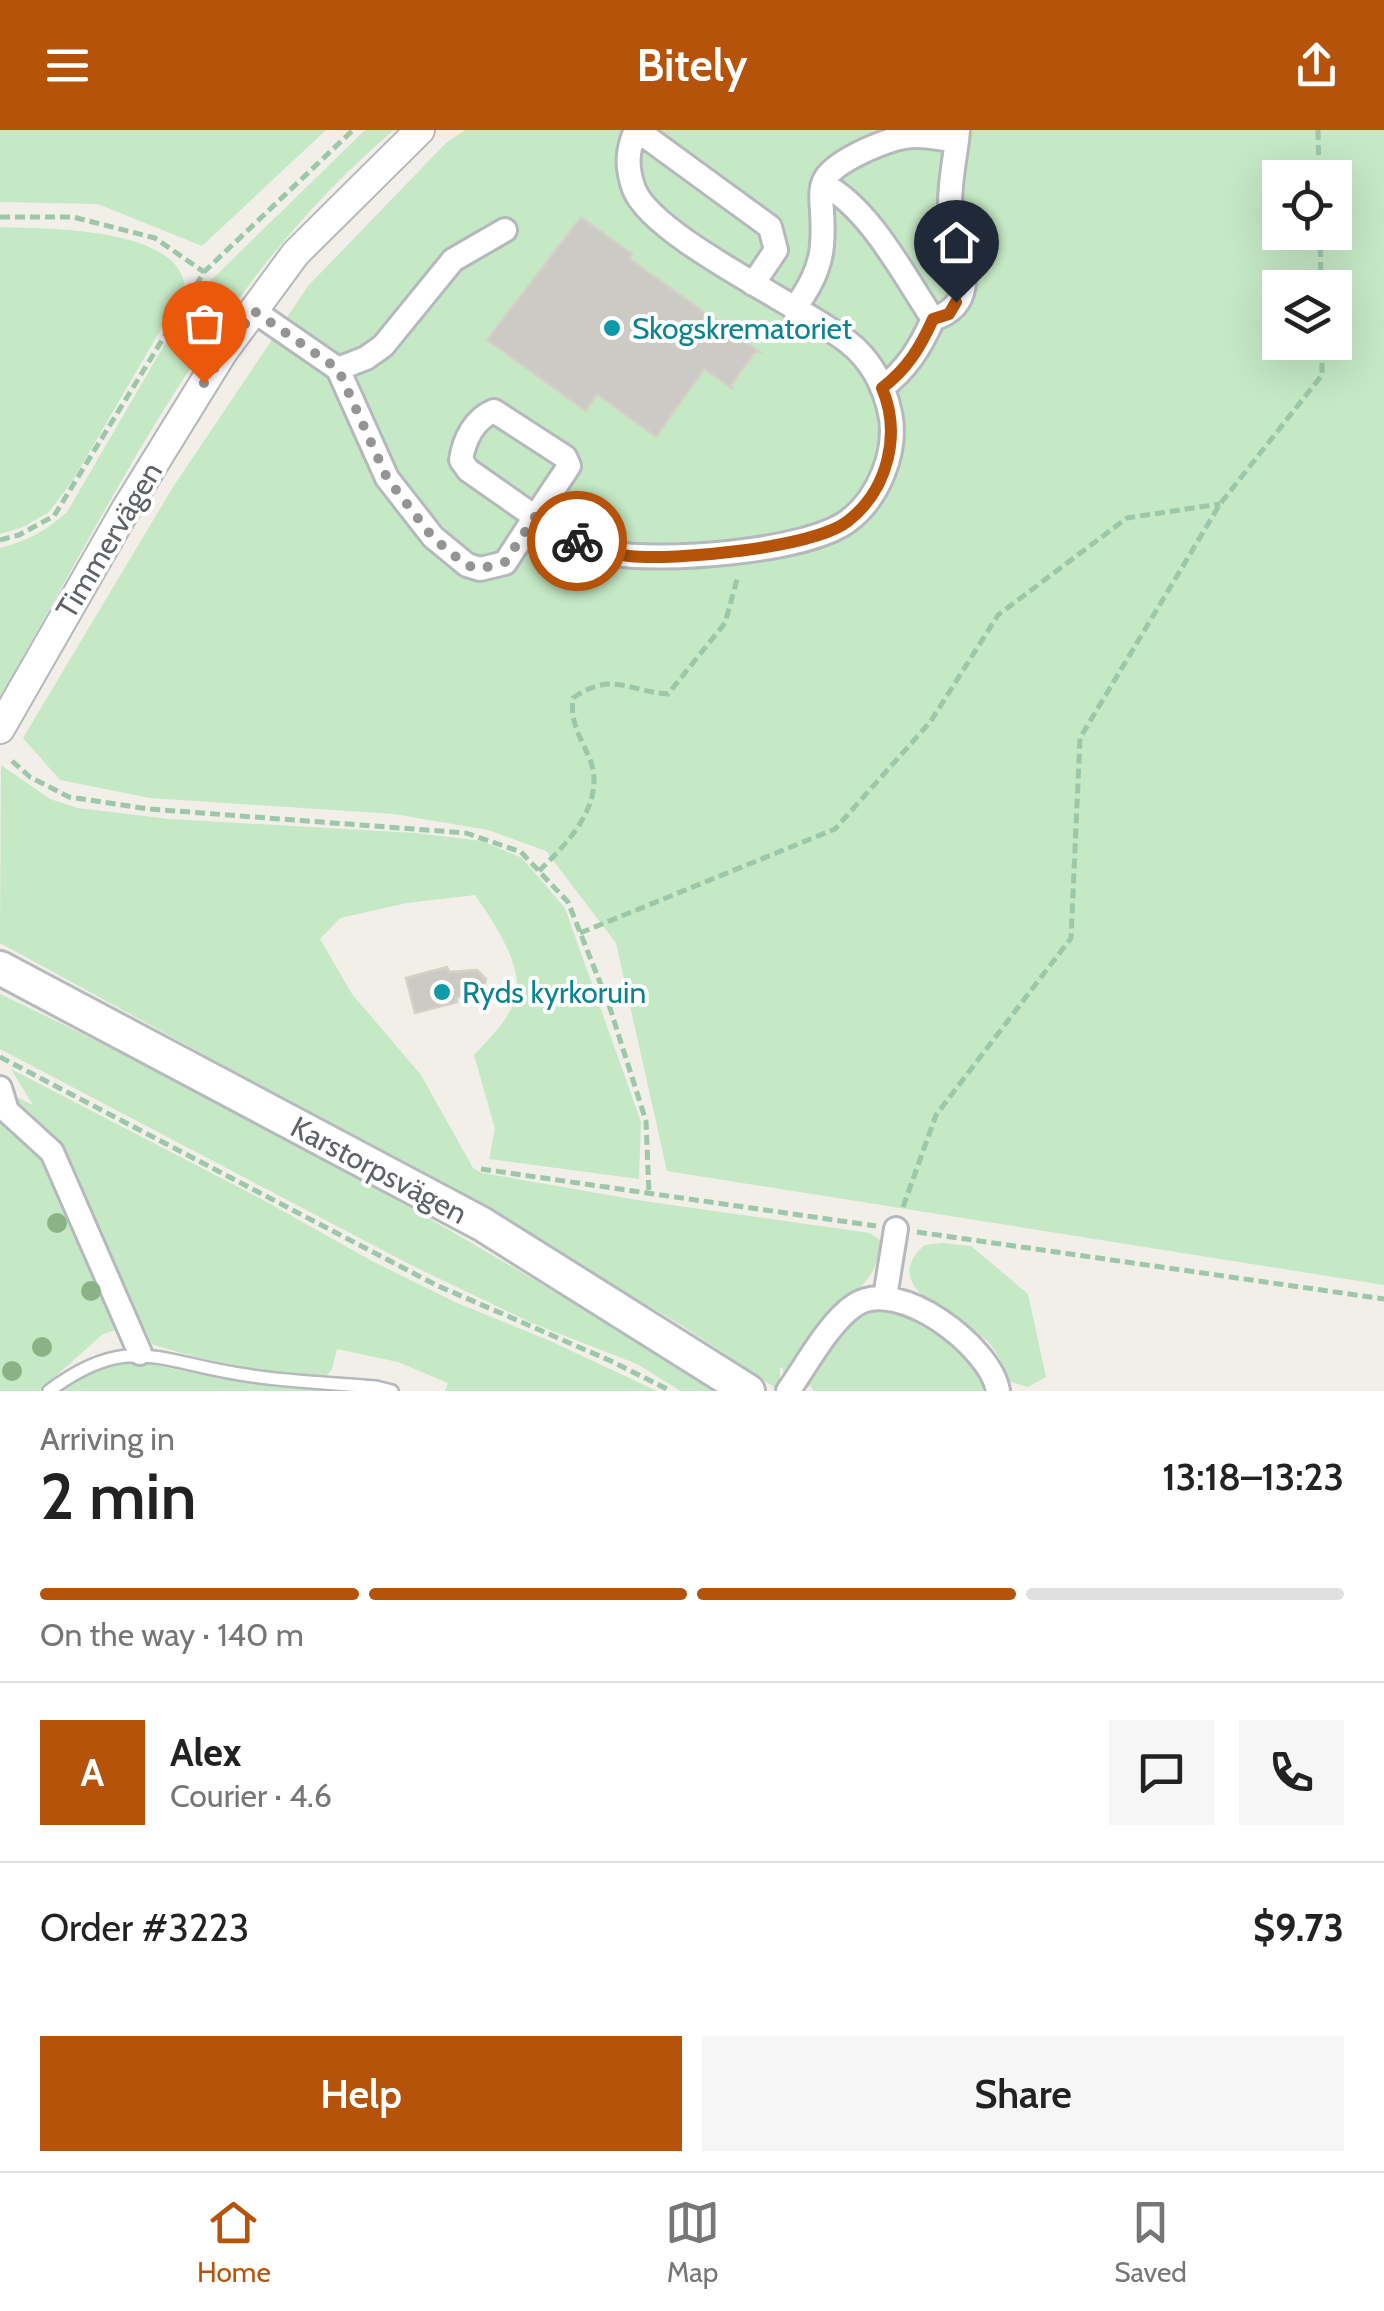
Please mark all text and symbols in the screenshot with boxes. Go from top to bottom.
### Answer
icon: menu [40,38,95,93]
text: Bitely [637,38,748,92]
icon: share [1289,38,1344,93]
map controls [1262,160,1352,360]
button: locate [1262,160,1352,250]
pin [914,200,999,303]
icon: home [929,215,984,270]
button: layers [1262,270,1352,360]
pin [162,281,247,384]
icon: bag [177,296,232,351]
place label: Skogskrematoriet [632,310,852,347]
marker: Skogskrematoriet [601,317,623,339]
street label: Timmervägen [48,455,170,625]
courier [527,491,627,591]
icon: bike [550,514,605,569]
place label: Ryds kyrkoruin [462,974,646,1011]
marker: Ryds kyrkoruin [431,981,453,1003]
street label: Karstorpsvägen [284,1108,474,1232]
text: Arriving in [40,1419,175,1458]
text: 13:18–13:23 [1162,1453,1344,1500]
text: 2 min [40,1456,197,1535]
text: On the way · 140 m [40,1615,304,1654]
button: chat [1109,1720,1214,1825]
button: phone [1239,1720,1344,1825]
text: Alex [170,1729,241,1776]
text: A [81,1749,104,1796]
text: Courier · 4.6 [170,1776,332,1815]
text: Order #3223 [40,1904,249,1951]
text: $9.73 [1253,1904,1344,1951]
button: Help [40,2036,682,2151]
button: Share [702,2036,1344,2151]
tab: Home [197,2195,271,2289]
tab: Map [665,2195,720,2289]
tab: Saved [1114,2195,1187,2289]

